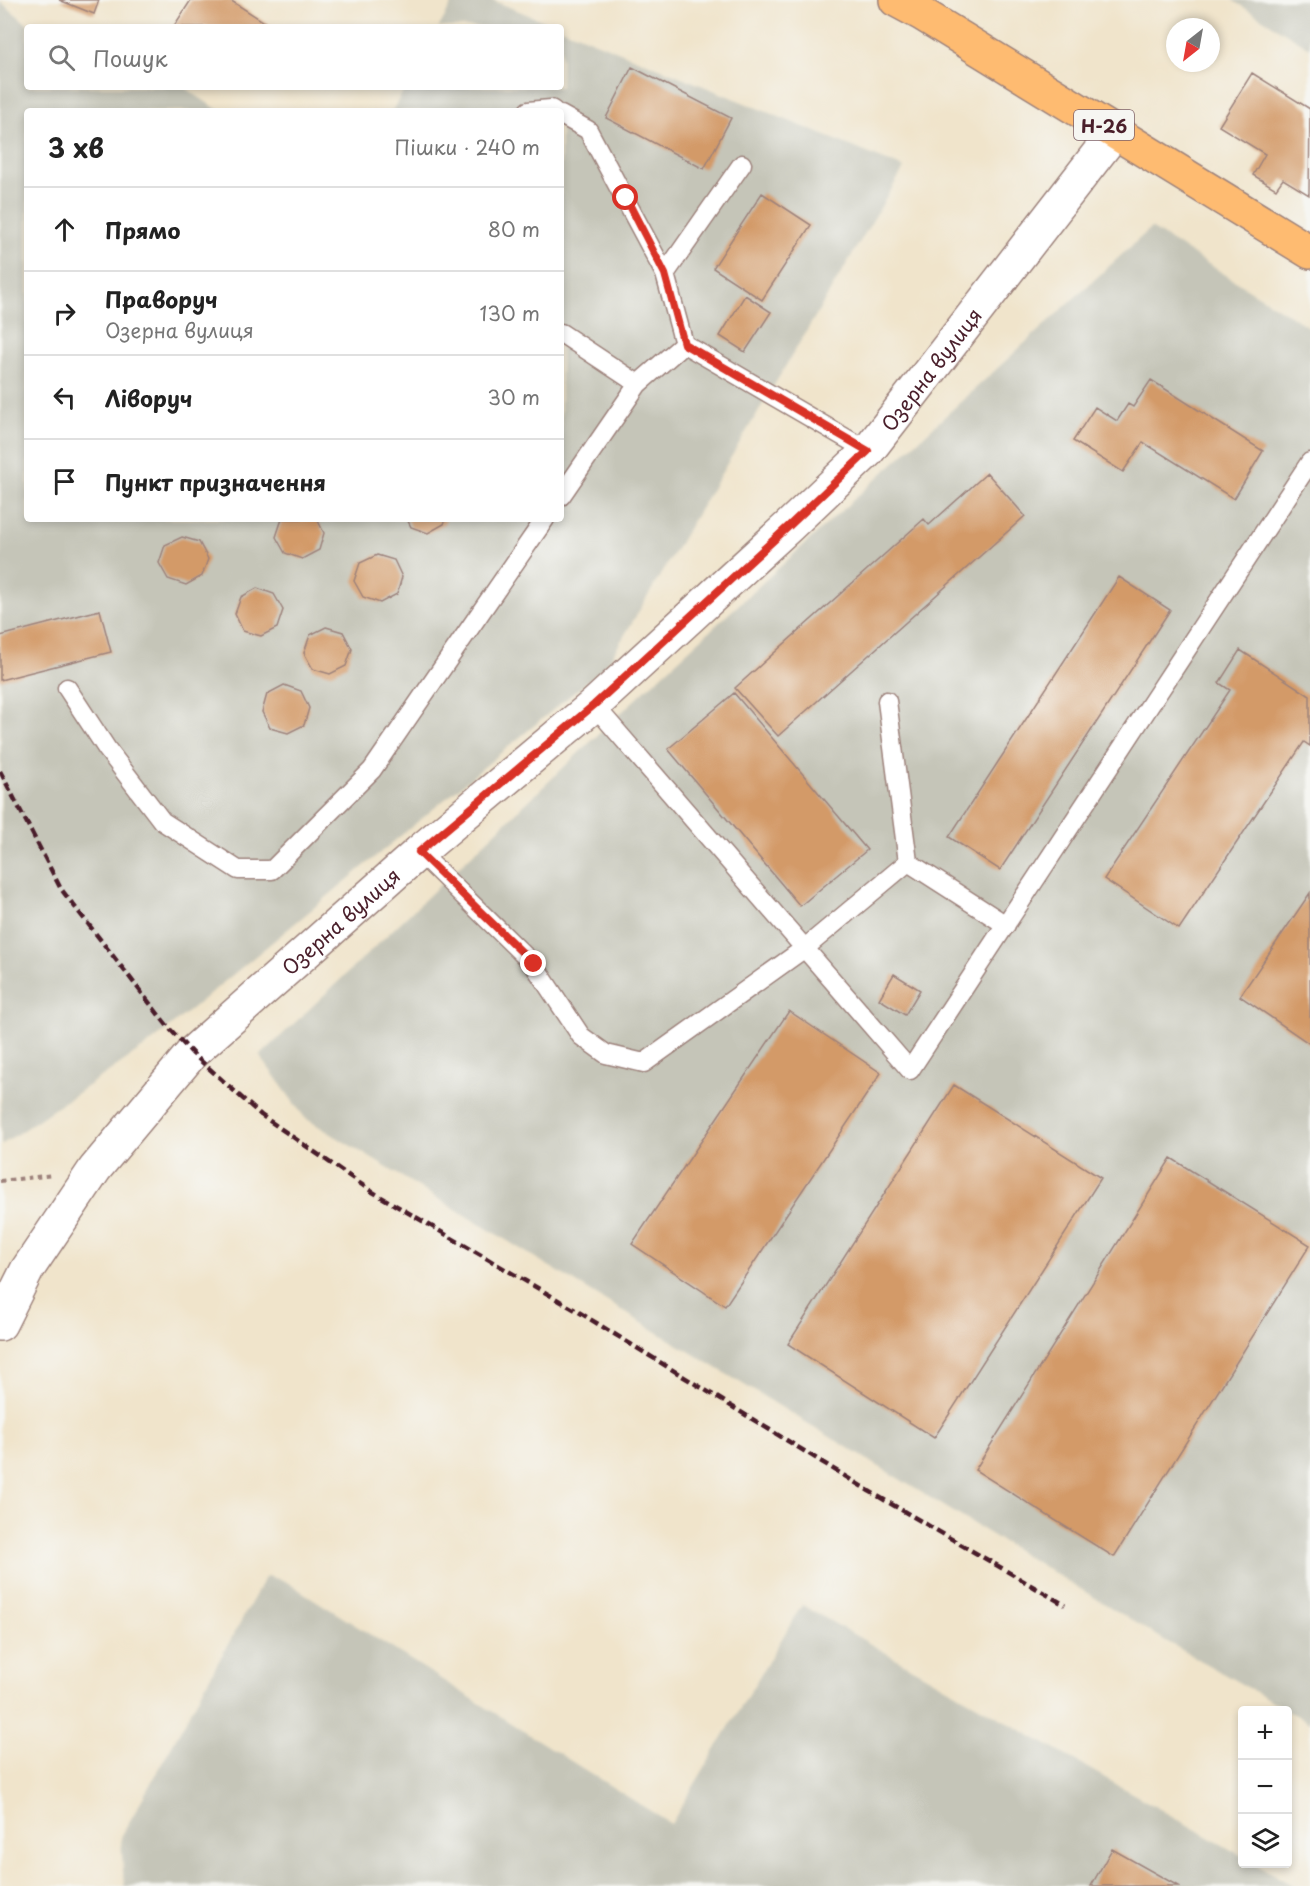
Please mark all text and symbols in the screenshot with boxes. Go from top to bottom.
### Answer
north arrow [1166,18,1220,72]
search box [24,24,564,90]
icon: search [45,41,78,74]
text: Пошук [93,41,168,74]
road number: Н-26 [1074,110,1134,140]
text: 3 хв [48,128,104,167]
text: Пішки · 240 m [395,132,540,162]
route start [612,184,638,210]
icon: ahead [48,213,81,246]
text: Прямо [105,213,180,246]
text: 80 m [488,214,540,244]
text: Праворуч [105,282,218,315]
icon: right [48,297,81,330]
text: 130 m [480,298,540,328]
street label: Озерна вулиця [874,301,989,437]
text: Озерна вулиця [105,315,254,345]
icon: left [48,381,81,414]
text: Ліворуч [105,381,192,414]
text: 30 m [487,382,540,412]
icon: arrive [48,465,81,498]
text: Пункт призначення [105,465,326,498]
street label: Озерна вулиця [275,861,406,982]
route end [520,950,546,976]
map controls [1238,1706,1292,1868]
button: + [1238,1706,1292,1760]
button: − [1238,1760,1292,1814]
button: layers [1238,1814,1292,1868]

